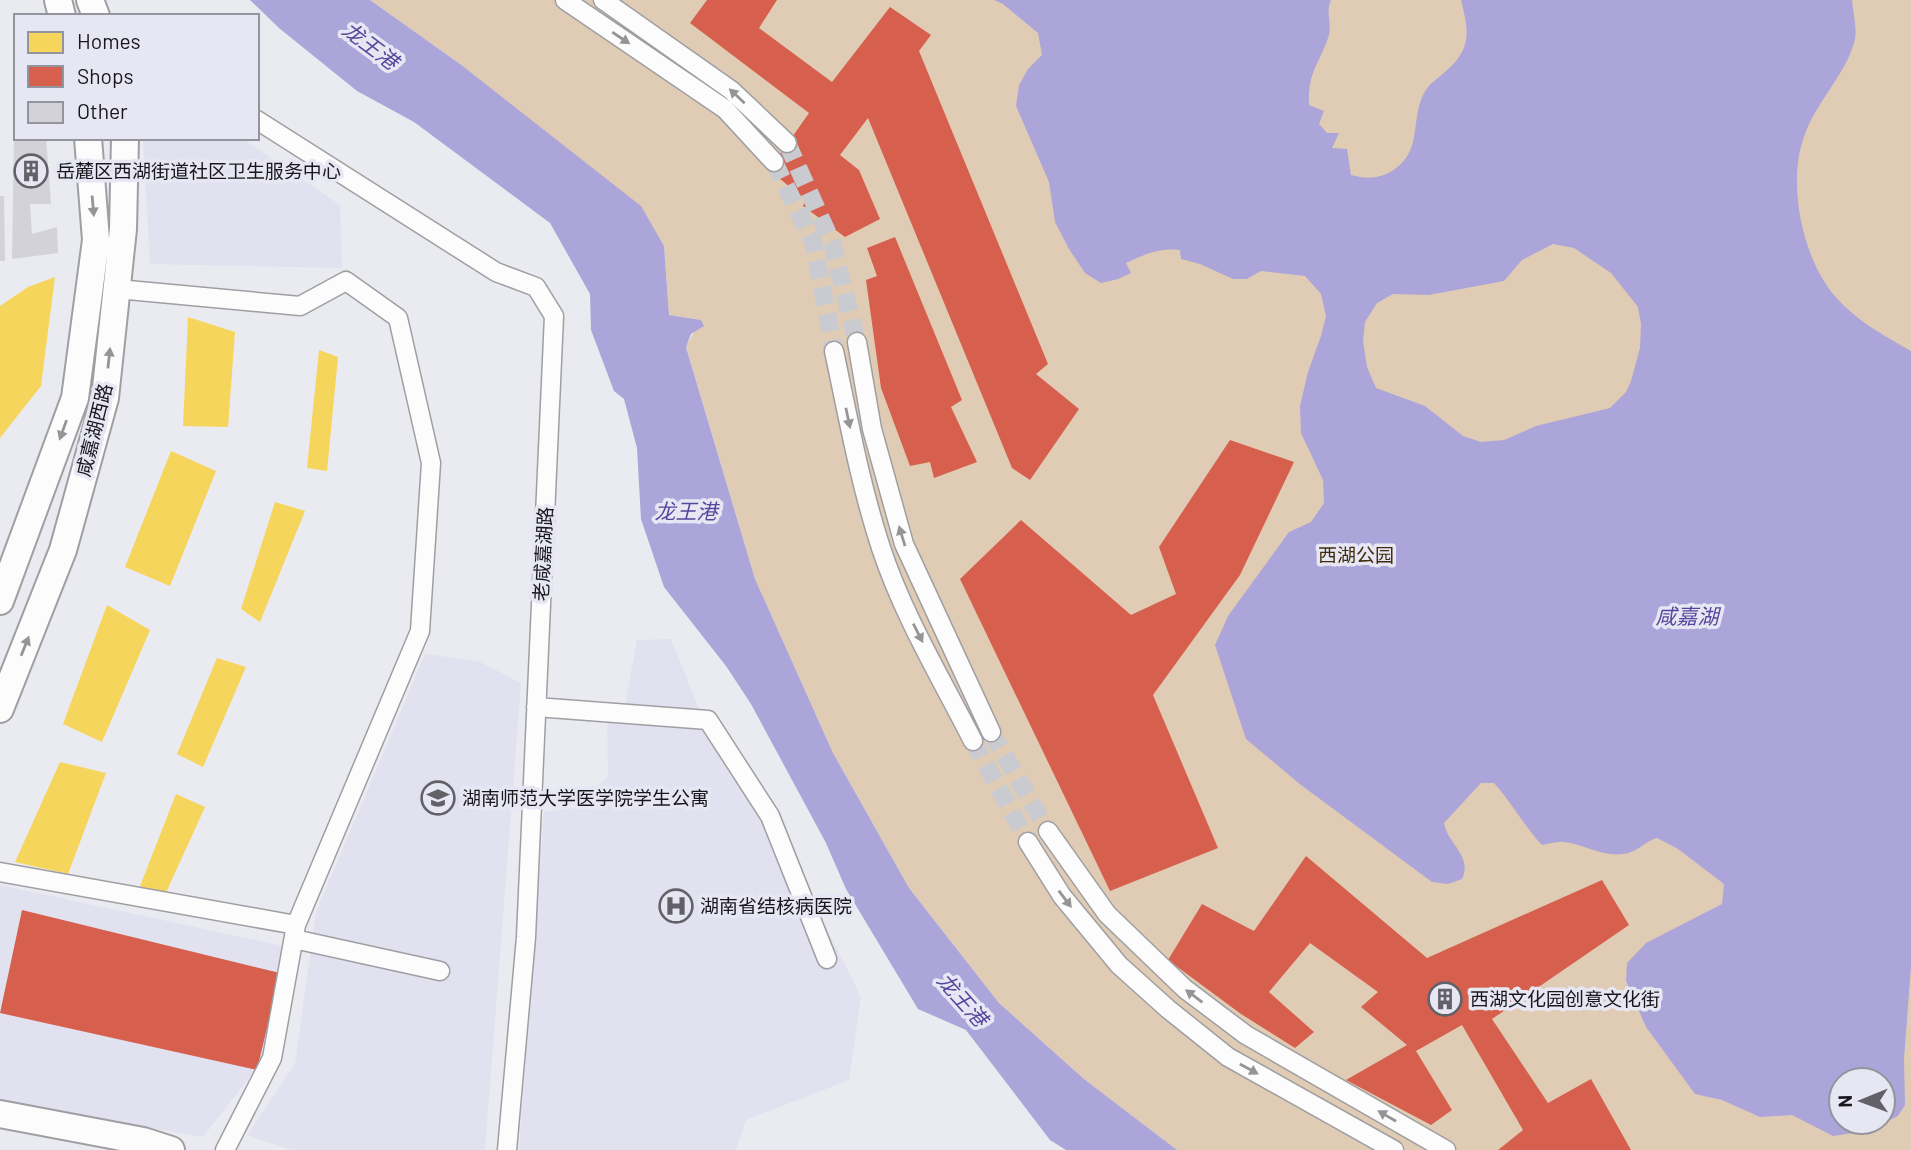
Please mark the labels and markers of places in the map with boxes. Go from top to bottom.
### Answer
building icon: 岳麓区西湖街道社区卫生服务中心 [12,152,50,190]
place label: 岳麓区西湖街道社区卫生服务中心 [56,159,341,182]
school or university icon: 湖南师范大学医学院学生公寓 [419,779,457,817]
place label: 湖南师范大学医学院学生公寓 [462,786,709,809]
hospital icon: 湖南省结核病医院 [657,887,695,925]
place label: 湖南省结核病医院 [700,894,852,917]
building icon: 西湖文化园创意文化街 [1426,980,1464,1018]
place label: 西湖文化园创意文化街 [1470,987,1660,1010]

